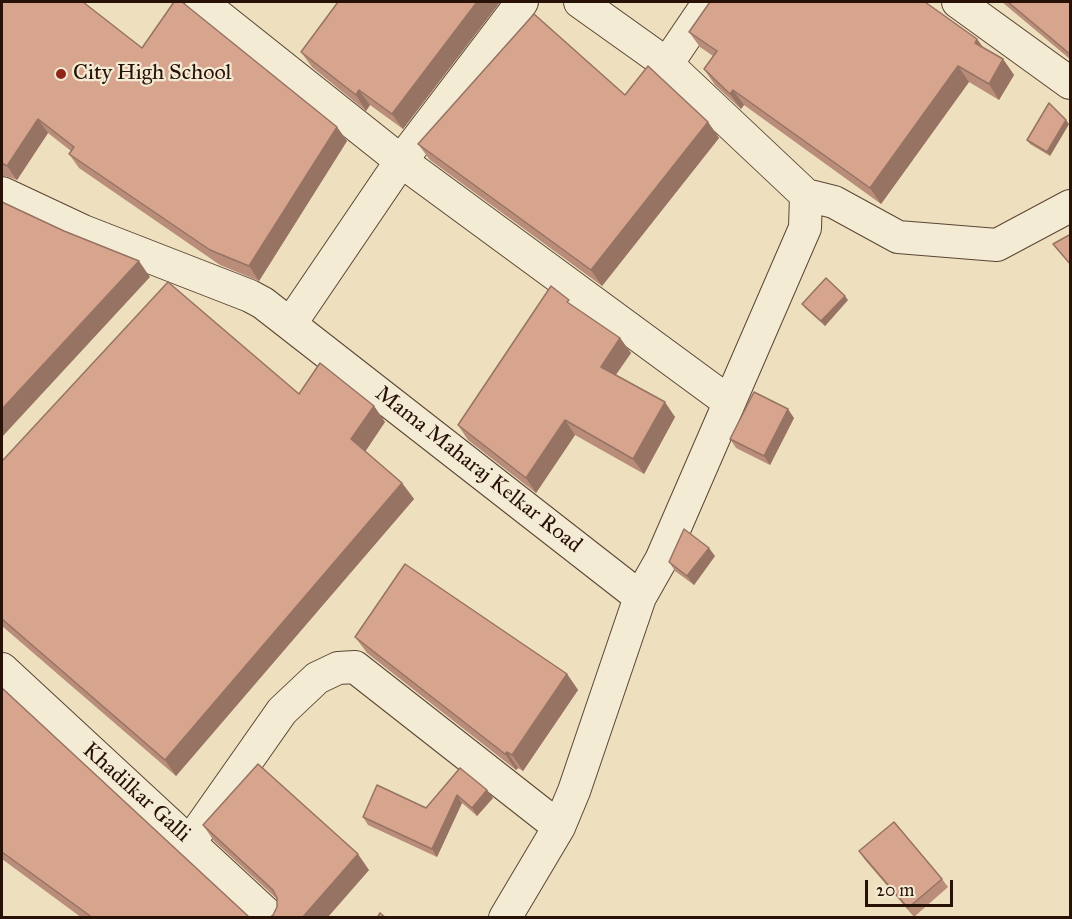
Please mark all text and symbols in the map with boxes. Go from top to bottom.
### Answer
place label: City High School [73,61,232,87]
marker: City High School [54,67,68,81]
street label: Mama Maharaj Kelkar Road [369,381,587,559]
street label: Khadilkar Galli [77,738,195,848]
scale bar [868,868,956,906]
text: 20 m [876,879,914,901]

